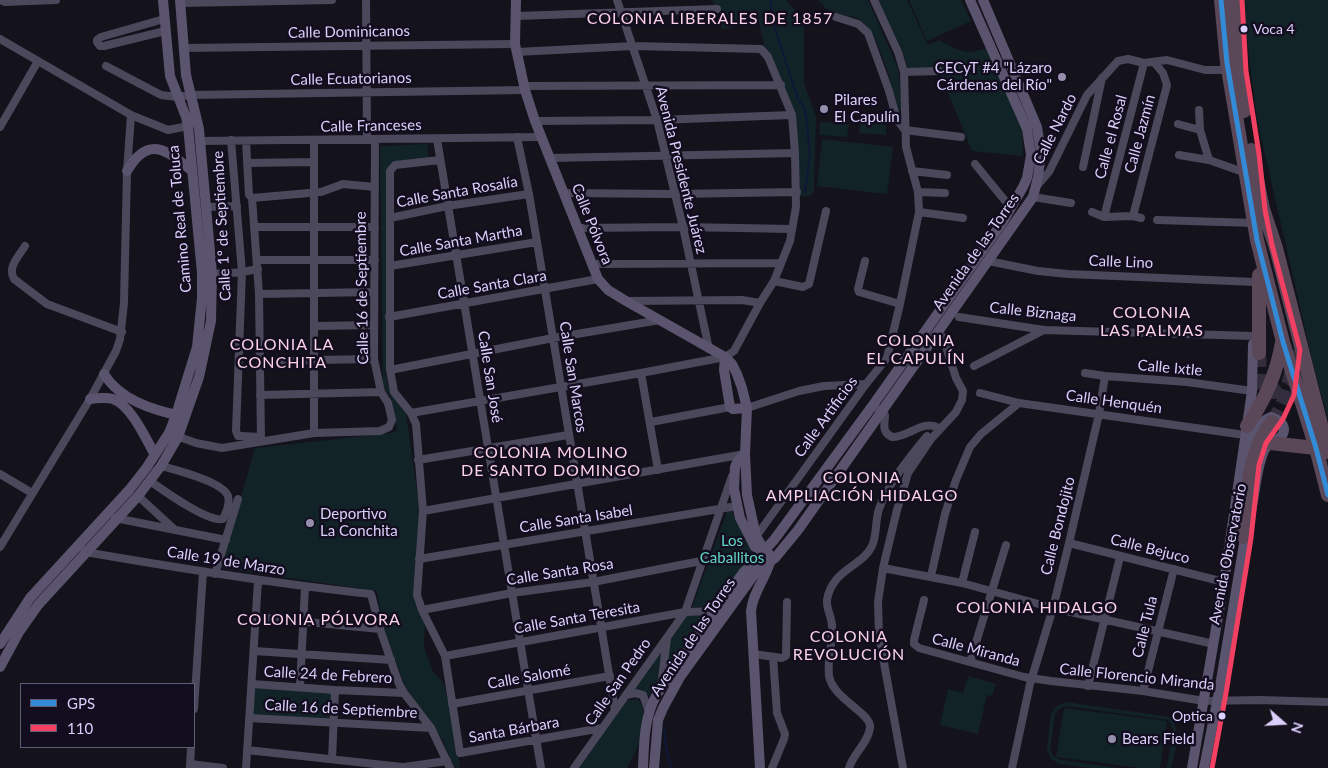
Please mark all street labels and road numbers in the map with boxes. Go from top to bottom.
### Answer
street label: Calle Dominicanos [288,22,410,42]
street label: Calle Ecuatorianos [290,69,412,89]
street label: Avenida Presidente Juárez [651,84,711,256]
street label: Calle Nardo [1029,91,1081,167]
street label: Calle el Rosal [1091,93,1131,181]
street label: Calle Jazmín [1121,93,1159,175]
street label: Calle Franceses [320,116,422,136]
street label: Camino Real de Toluca [165,144,195,294]
street label: Calle 1º de Septiembre [209,150,235,302]
street label: Calle Santa Rosalía [395,172,519,212]
street label: Calle Pólvora [568,181,616,267]
street label: Avenida de las Torres [929,190,1023,314]
street label: Calle 16 de Septiembre [352,211,372,365]
street label: Calle Santa Martha [398,221,524,261]
street label: Calle Lino [1088,252,1154,272]
street label: Calle Santa Clara [436,267,548,303]
street label: Calle Biznaga [989,298,1077,326]
street label: Calle San Marcos [555,320,591,434]
street label: Calle San José [474,330,506,424]
street label: Calle Ixtle [1137,356,1203,380]
street label: Calle Artificios [791,373,861,461]
street label: Calle Henquén [1065,386,1163,418]
street label: Calle Bondojito [1037,475,1079,577]
street label: Avenida Observatorio [1206,482,1250,626]
street label: Calle Santa Isabel [518,501,634,537]
street label: Calle Bejuco [1108,530,1192,568]
street label: Calle 19 de Marzo [166,543,286,579]
street label: Calle Santa Rosa [505,555,615,589]
street label: Avenida de las Torres [647,574,739,700]
street label: Calle Tula [1129,594,1161,660]
street label: Calle Santa Teresita [513,598,641,638]
street label: Calle Miranda [930,630,1022,670]
street label: Calle San Pedro [581,635,655,729]
street label: Calle Florencio Miranda [1059,660,1215,694]
street label: Calle Salomé [486,661,572,693]
street label: Calle 24 de Febrero [263,663,393,687]
street label: Calle 16 de Septiembre [264,696,418,722]
street label: Santa Bárbara [467,713,561,747]

